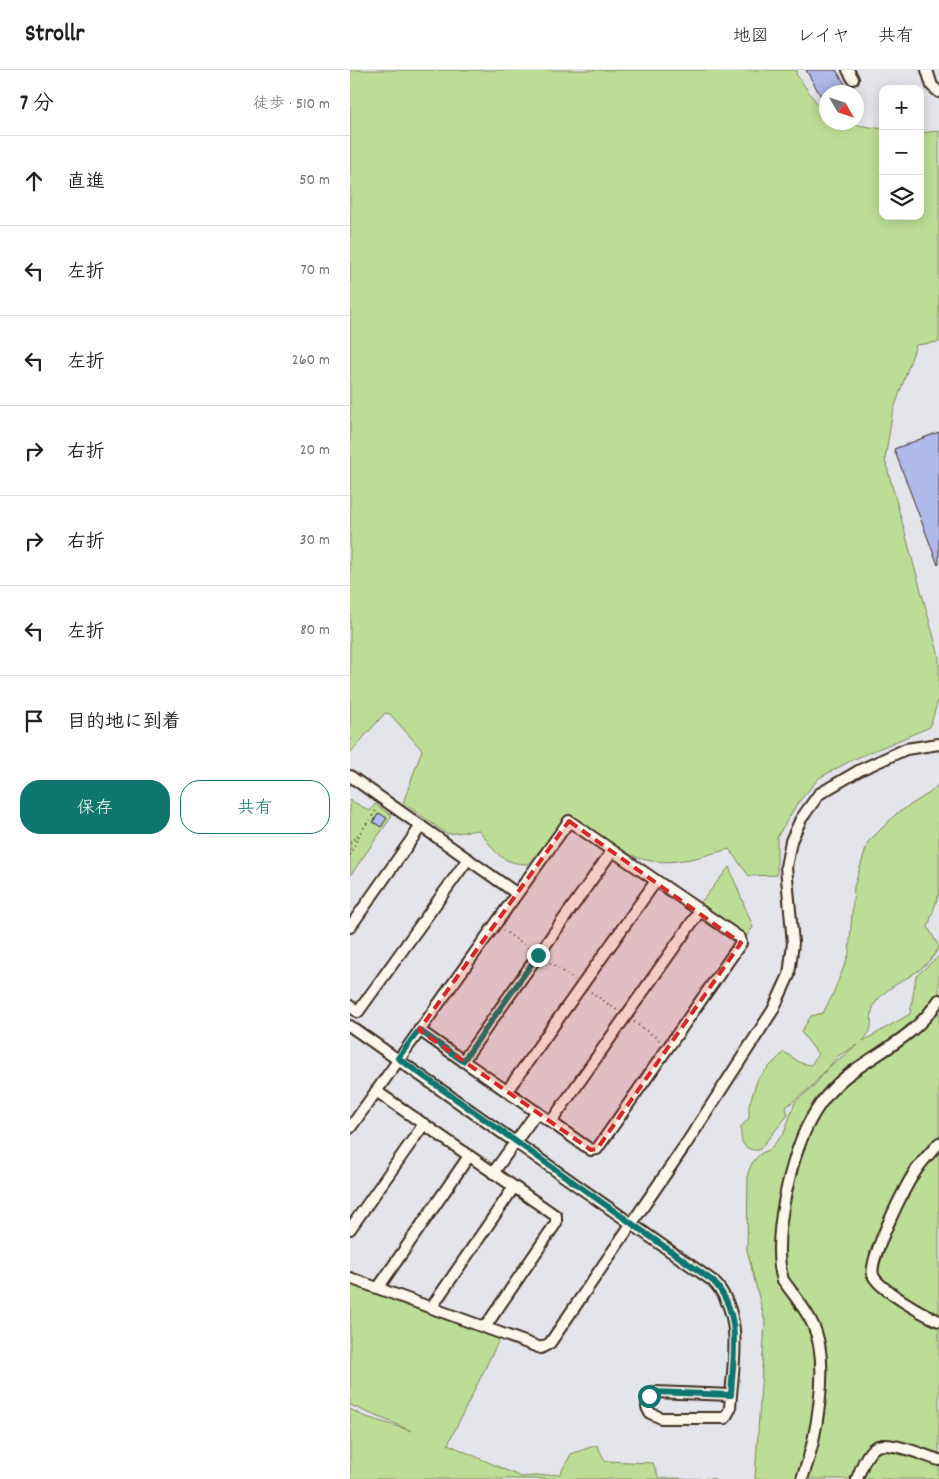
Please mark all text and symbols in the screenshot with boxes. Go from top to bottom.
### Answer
text: Strollr [25,18,84,52]
text: 地図 [733,25,769,50]
text: レイヤ [797,25,850,50]
text: 共有 [878,25,914,50]
north arrow [819,85,864,130]
map controls [879,85,924,220]
button: + [879,85,924,130]
text: 7 分 [20,90,54,120]
text: 徒歩 · 510 m [253,93,330,116]
button: − [879,130,924,175]
icon: ahead [20,167,48,195]
text: 50 m [299,169,330,192]
text: 直進 [67,170,105,197]
button: layers [879,175,924,220]
icon: left [20,257,48,285]
text: 70 m [300,259,330,282]
text: 左折 [67,260,105,287]
icon: left [20,347,48,375]
text: 260 m [292,349,330,372]
text: 左折 [67,350,105,377]
icon: right [20,437,48,465]
text: 20 m [300,439,330,462]
text: 右折 [67,440,105,467]
icon: right [20,527,48,555]
text: 30 m [300,529,330,552]
text: 右折 [67,530,105,557]
icon: left [20,617,48,645]
text: 80 m [300,619,330,642]
text: 左折 [67,620,105,647]
icon: arrive [20,707,48,735]
text: 目的地に到着 [67,710,181,737]
button: 保存 [20,780,170,834]
button: 共有 [180,780,330,834]
route end [527,944,550,967]
route start [638,1385,661,1408]

